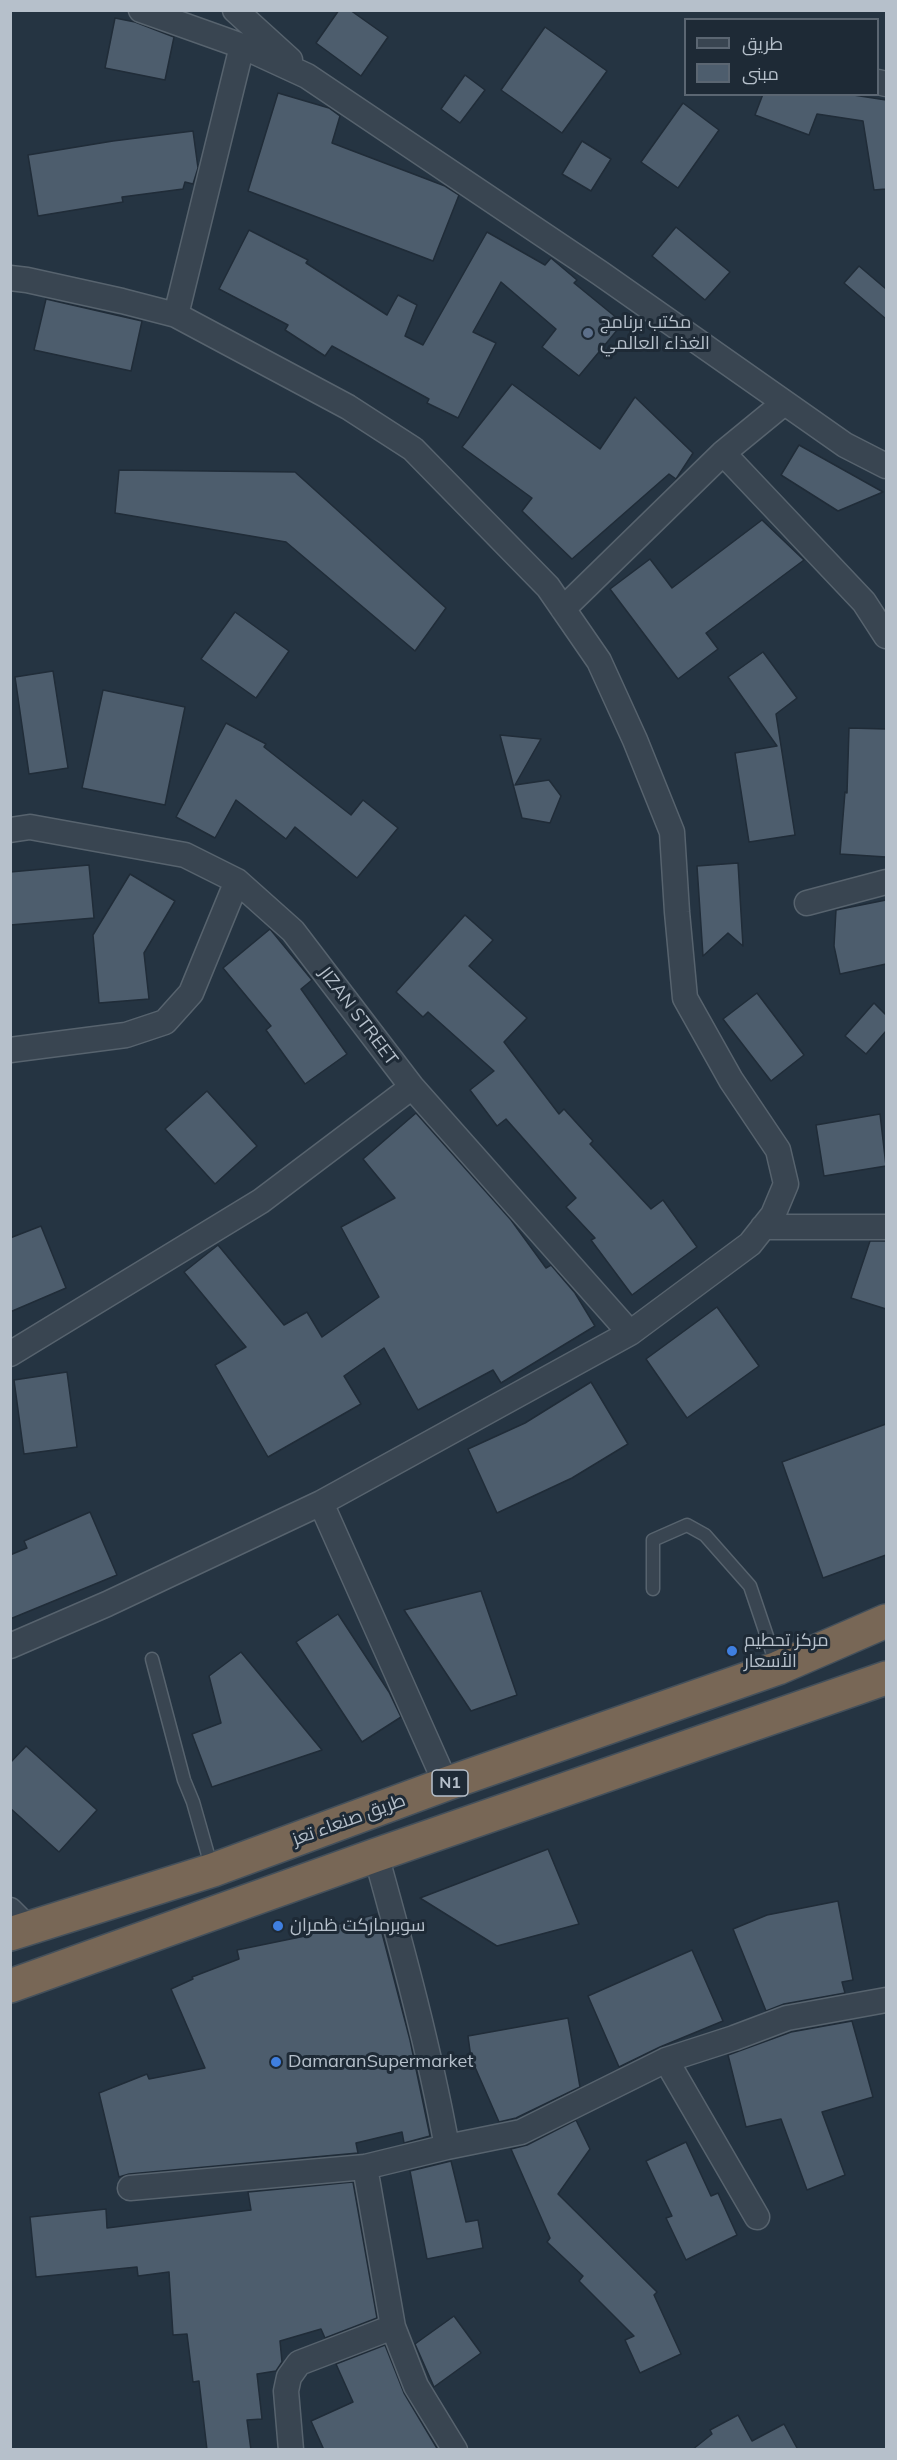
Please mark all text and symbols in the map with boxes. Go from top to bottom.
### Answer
legend [684,18,879,96]
text: طريق [742,32,783,55]
text: مبنى [742,62,779,85]
place label: مكتب برنامج الغذاء العالمي [600,312,710,354]
marker: مكتب برنامج الغذاء العالمي [581,326,595,340]
street label: JIZAN STREET [314,962,402,1070]
place label: مركز تحطيم الأسعار [744,1630,829,1672]
marker: مركز تحطيم الأسعار [725,1644,739,1658]
road number: N1 [432,1770,468,1796]
street label: طريق صنعاء تعز [289,1790,409,1850]
place label: سوبرماركت ظمران [290,1915,426,1937]
marker: سوبرماركت ظمران [271,1919,285,1933]
place label: DamaranSupermarket [288,2051,474,2073]
marker: DamaranSupermarket [269,2055,283,2069]

